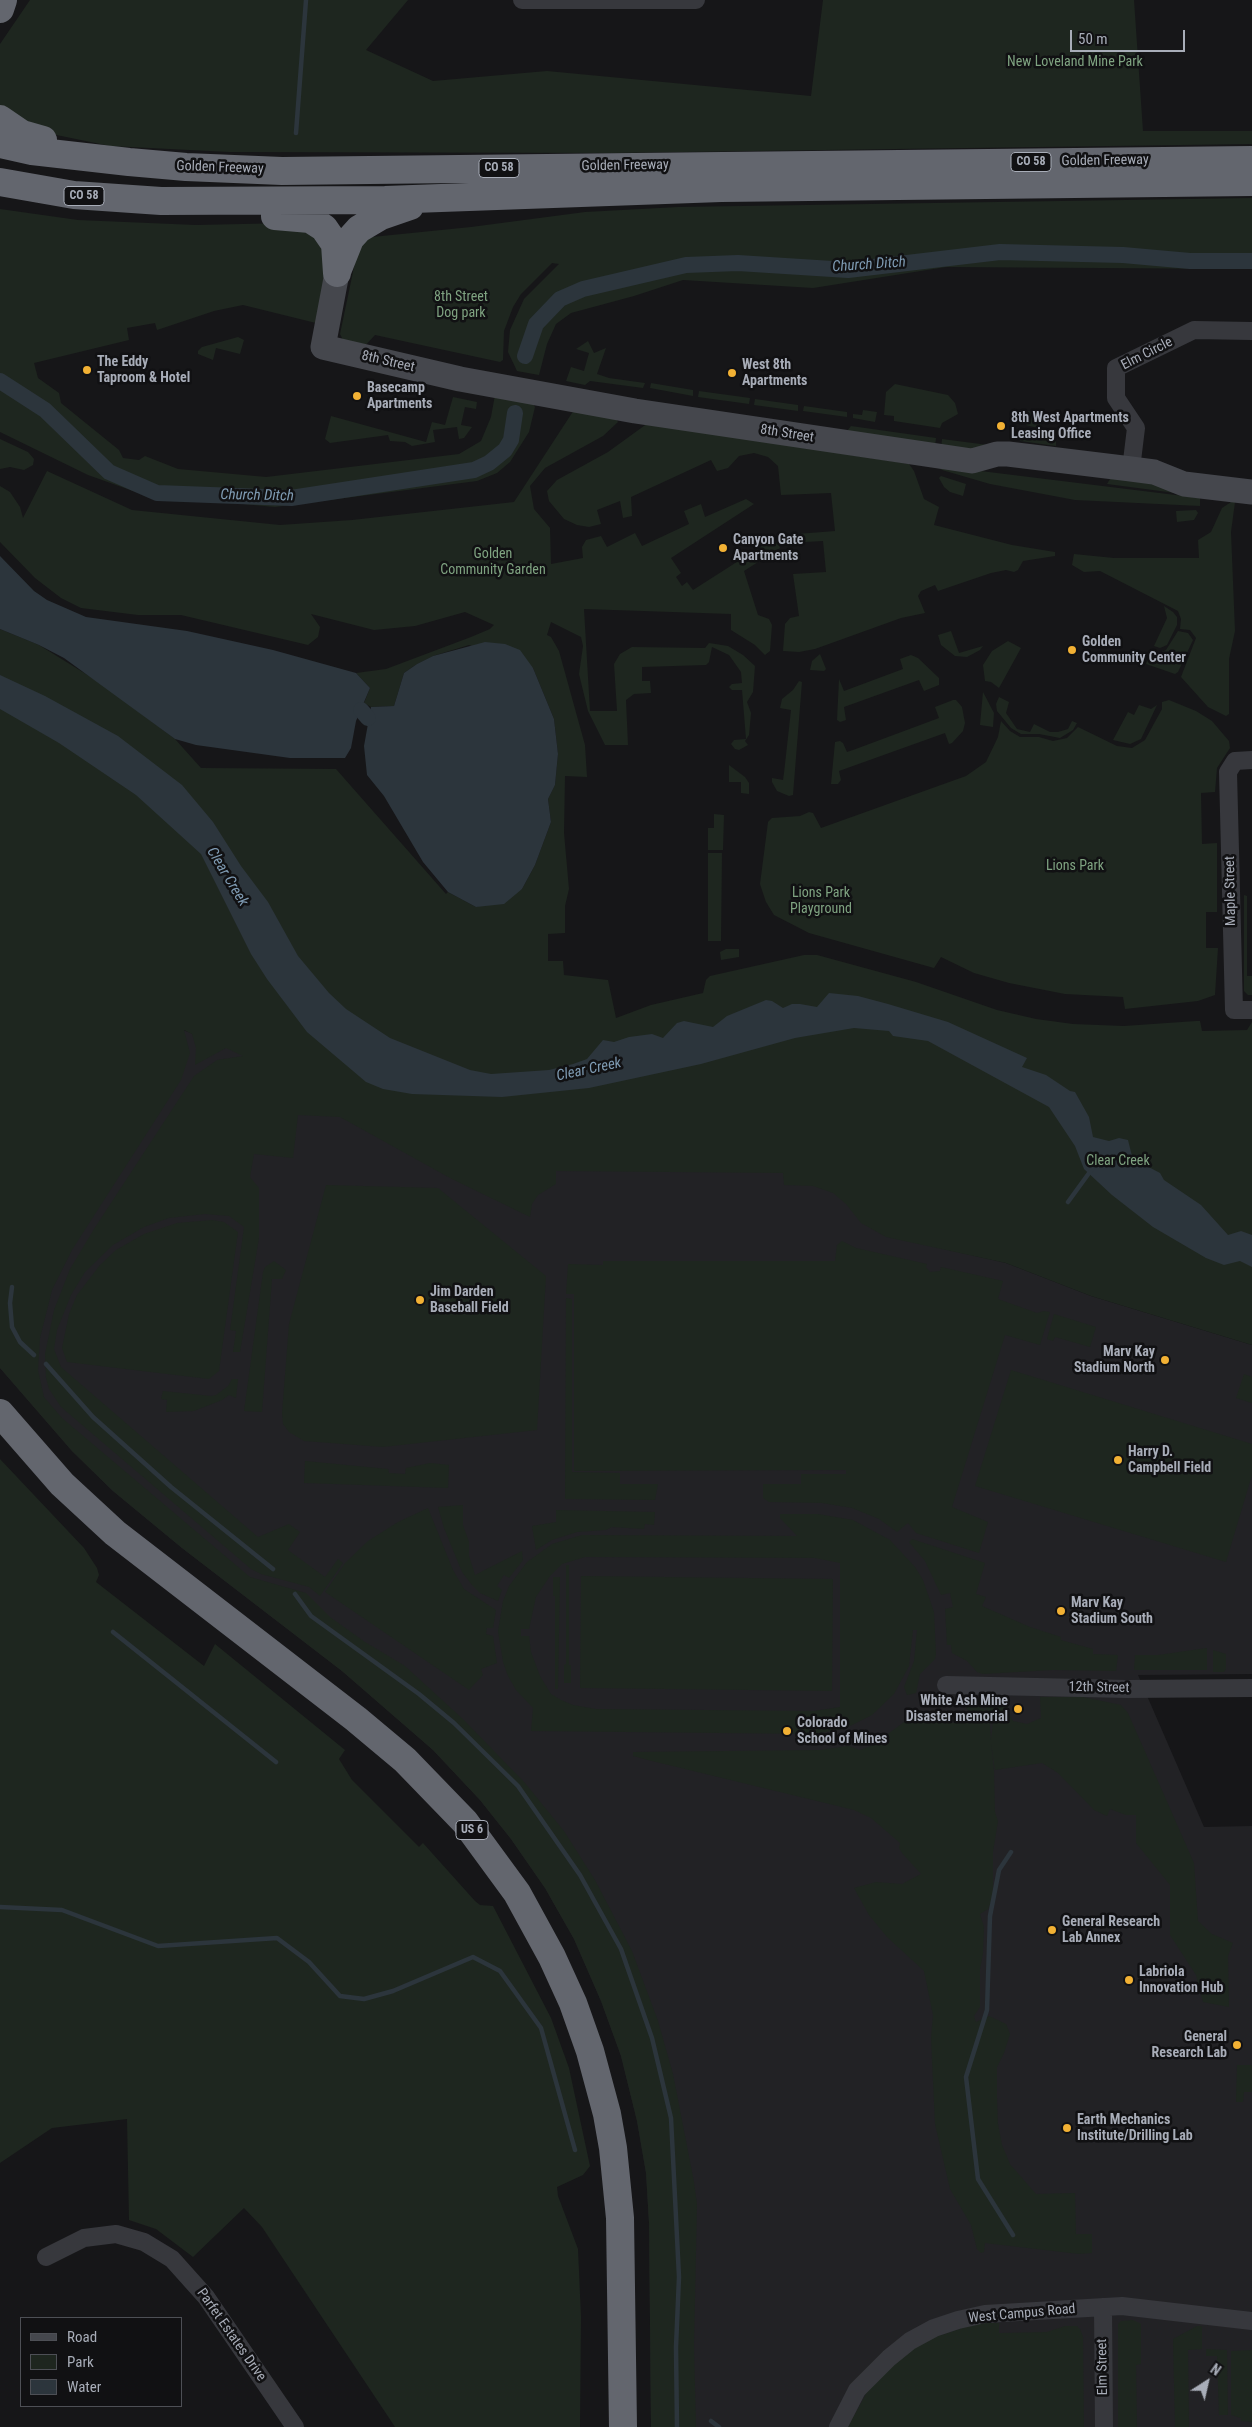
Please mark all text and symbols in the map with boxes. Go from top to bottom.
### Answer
scale bar [1072,20,1187,52]
text: 50 m [1078,30,1108,48]
park label: New Loveland Mine Park [1007,54,1143,70]
road number: CO 58 [1011,152,1051,172]
street label: Golden Freeway [1061,152,1149,170]
street label: Golden Freeway [581,157,669,175]
street label: Golden Freeway [176,158,264,178]
road number: CO 58 [479,158,519,178]
road number: CO 58 [64,187,104,206]
water label: Church Ditch [832,253,906,277]
park label: 8th Street Dog park [434,289,488,322]
street label: Elm Circle [1118,334,1176,374]
street label: 8th Street [360,348,416,376]
place label: The Eddy Taproom & Hotel [97,354,190,387]
place label: West 8th Apartments [742,357,807,390]
marker: The Eddy Taproom & Hotel [81,364,93,376]
marker: West 8th Apartments [726,367,738,379]
place label: Basecamp Apartments [367,380,432,412]
marker: Basecamp Apartments [351,390,363,402]
place label: 8th West Apartments Leasing Office [1011,410,1129,442]
marker: 8th West Apartments Leasing Office [995,420,1007,432]
street label: 8th Street [759,421,815,447]
water label: Church Ditch [220,486,294,506]
place label: Canyon Gate Apartments [733,532,803,564]
marker: Canyon Gate Apartments [717,542,729,554]
park label: Golden Community Garden [440,546,546,578]
place label: Golden Community Center [1082,634,1186,666]
marker: Golden Community Center [1066,644,1078,656]
water label: Clear Creek [202,844,252,910]
street label: Maple Street [1222,856,1240,926]
park label: Lions Park [1046,858,1104,874]
park label: Lions Park Playground [790,885,852,918]
water label: Clear Creek [555,1054,623,1086]
park label: Clear Creek [1086,1153,1150,1169]
place label: Jim Darden Baseball Field [430,1284,509,1316]
marker: Jim Darden Baseball Field [414,1294,426,1306]
place label: Marv Kay Stadium North [1074,1344,1155,1376]
marker: Marv Kay Stadium North [1159,1354,1171,1366]
place label: Harry D. Campbell Field [1128,1444,1211,1476]
marker: Harry D. Campbell Field [1112,1454,1124,1466]
place label: Marv Kay Stadium South [1071,1595,1153,1628]
marker: Marv Kay Stadium South [1055,1605,1067,1617]
street label: 12th Street [1068,1679,1130,1697]
place label: White Ash Mine Disaster memorial [906,1693,1008,1725]
marker: White Ash Mine Disaster memorial [1012,1703,1024,1715]
place label: Colorado School of Mines [797,1715,887,1748]
marker: Colorado School of Mines [781,1725,793,1737]
road number: US 6 [456,1820,488,1840]
place label: General Research Lab Annex [1062,1914,1160,1946]
marker: General Research Lab Annex [1046,1924,1058,1936]
place label: Labriola Innovation Hub [1139,1964,1224,1996]
marker: Labriola Innovation Hub [1123,1974,1135,1986]
place label: General Research Lab [1152,2029,1227,2062]
marker: General Research Lab [1231,2039,1243,2051]
place label: Earth Mechanics Institute/Drilling Lab [1077,2112,1193,2144]
marker: Earth Mechanics Institute/Drilling Lab [1061,2122,1073,2134]
street label: Parfet Estates Drive [193,2285,269,2385]
street label: West Campus Road [968,2301,1076,2327]
legend [20,2317,182,2407]
text: Road [67,2328,97,2346]
street label: Elm Street [1094,2338,1112,2396]
text: Park [67,2353,94,2371]
north arrow [1182,2357,1232,2407]
text: N [1207,2361,1224,2379]
text: Water [67,2378,101,2396]

